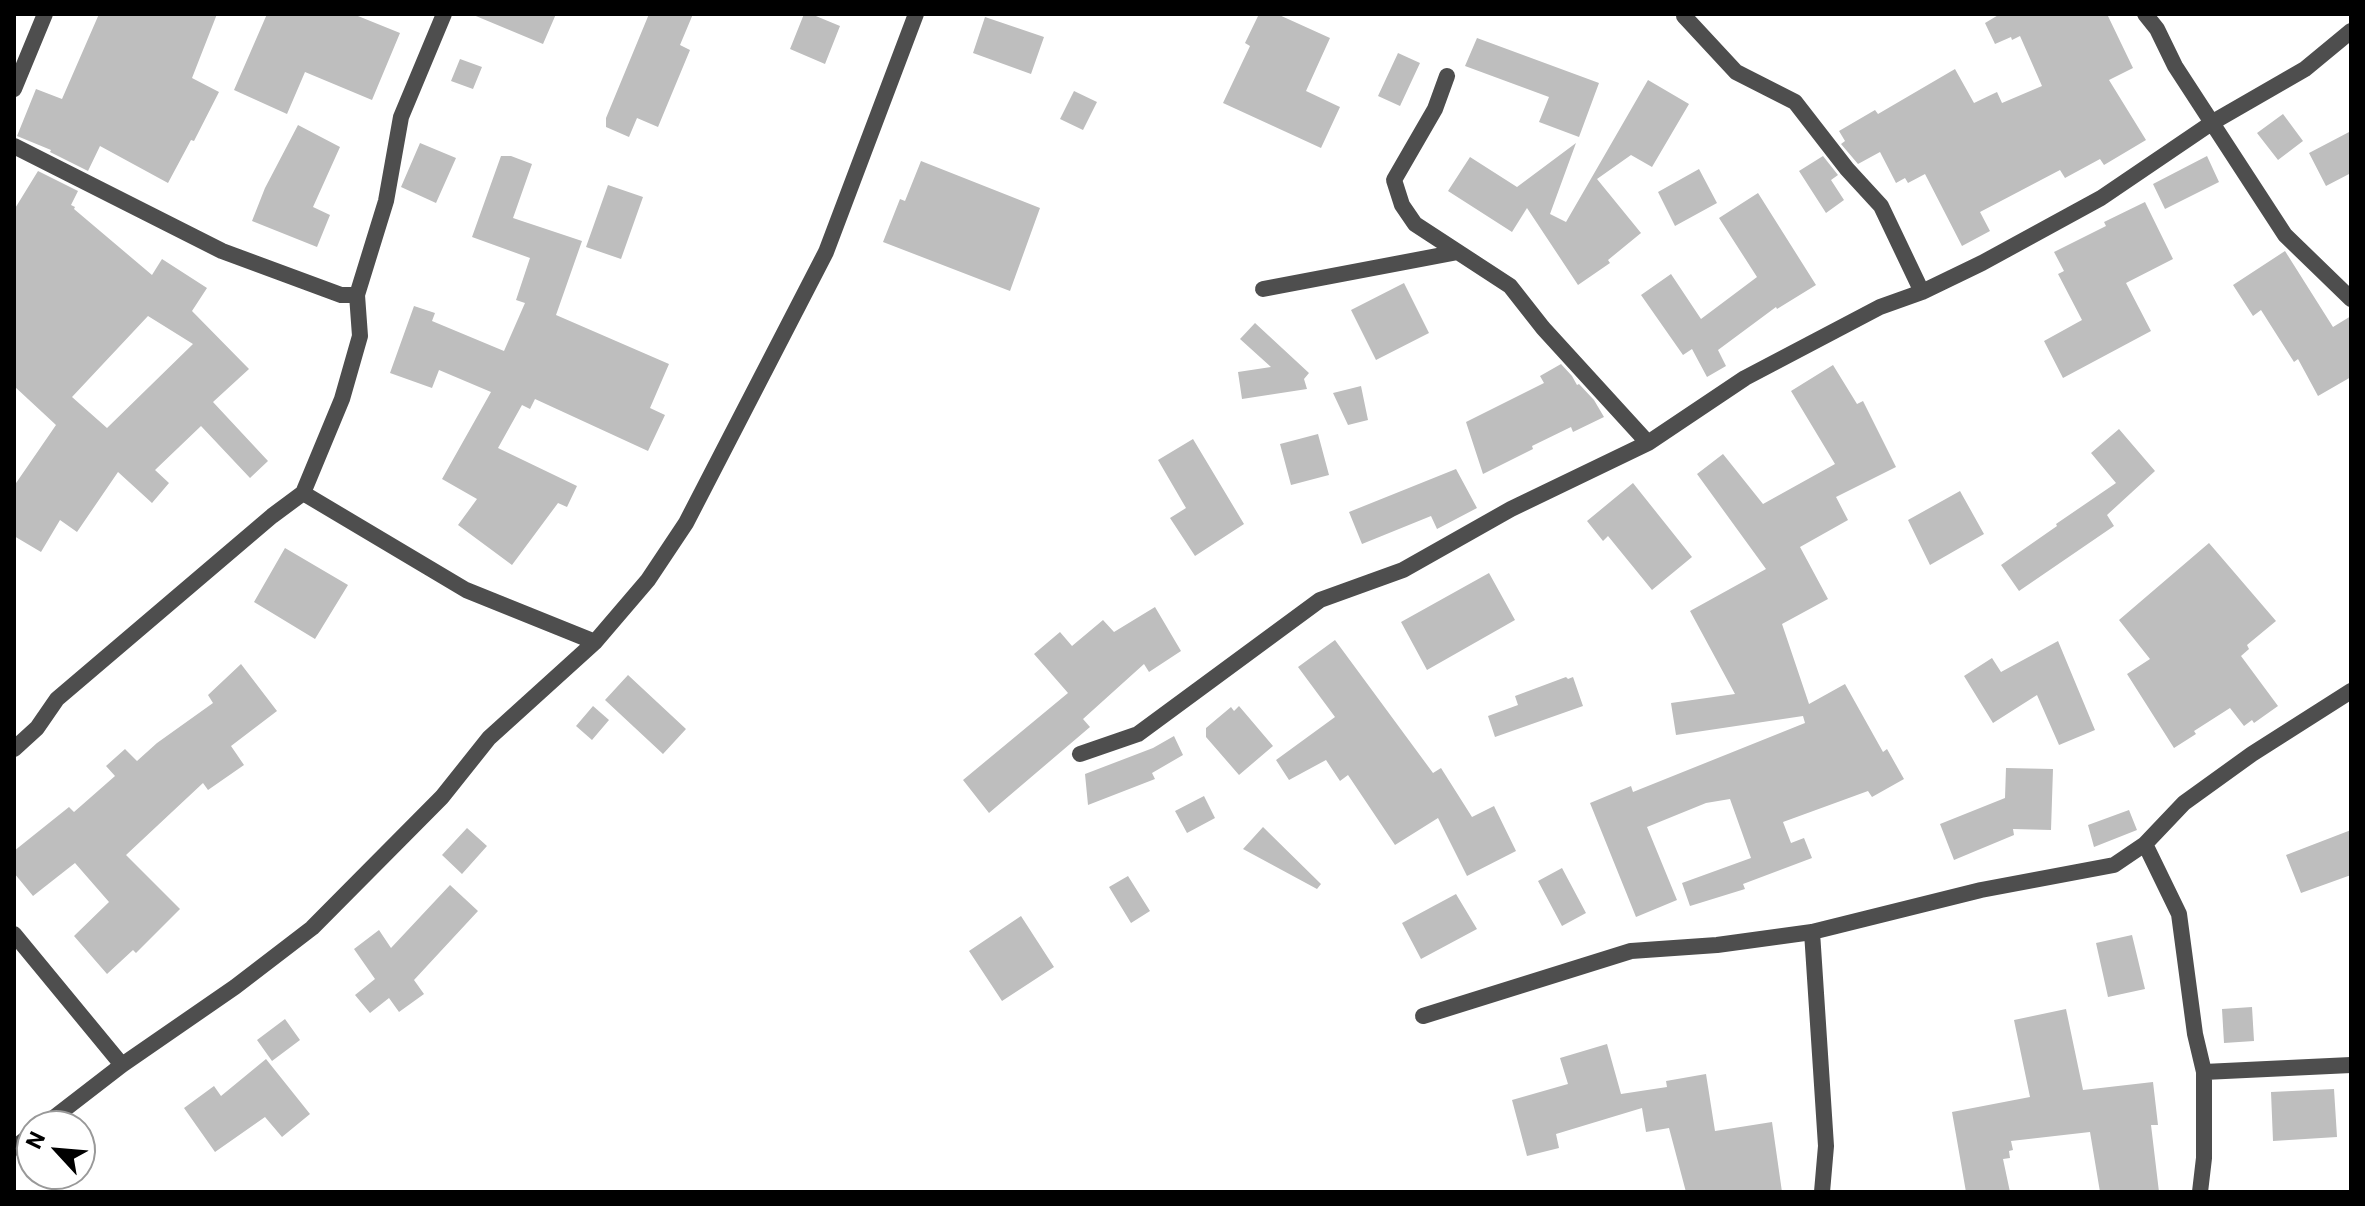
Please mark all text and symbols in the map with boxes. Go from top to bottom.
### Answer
north arrow [16,1110,96,1190]
text: N [21,1128,50,1153]

